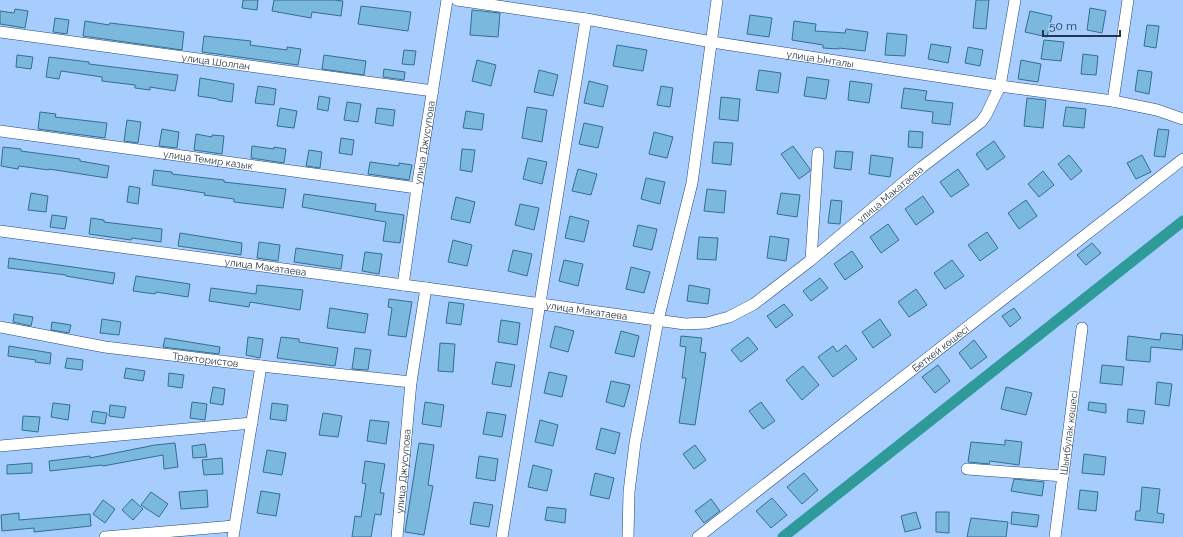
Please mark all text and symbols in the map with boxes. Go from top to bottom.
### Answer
scale bar [1043,12,1120,38]
text: 50 m [1049,19,1077,33]
street label: улица Ынталы [786,48,855,70]
street label: улица Шолпан [181,52,251,72]
street label: улица Джусупова [413,100,437,185]
street label: улица Темир казык [162,148,254,172]
street label: улица Макатаева [855,164,925,225]
street label: улица Макатаева [224,256,307,278]
street label: улица Макатаева [545,300,628,322]
street label: Беткей көшесі [910,323,971,374]
street label: Трактористов [172,350,239,369]
street label: Шыңбулак көшесі [1058,390,1080,476]
street label: улица Джусупова [394,429,413,514]

